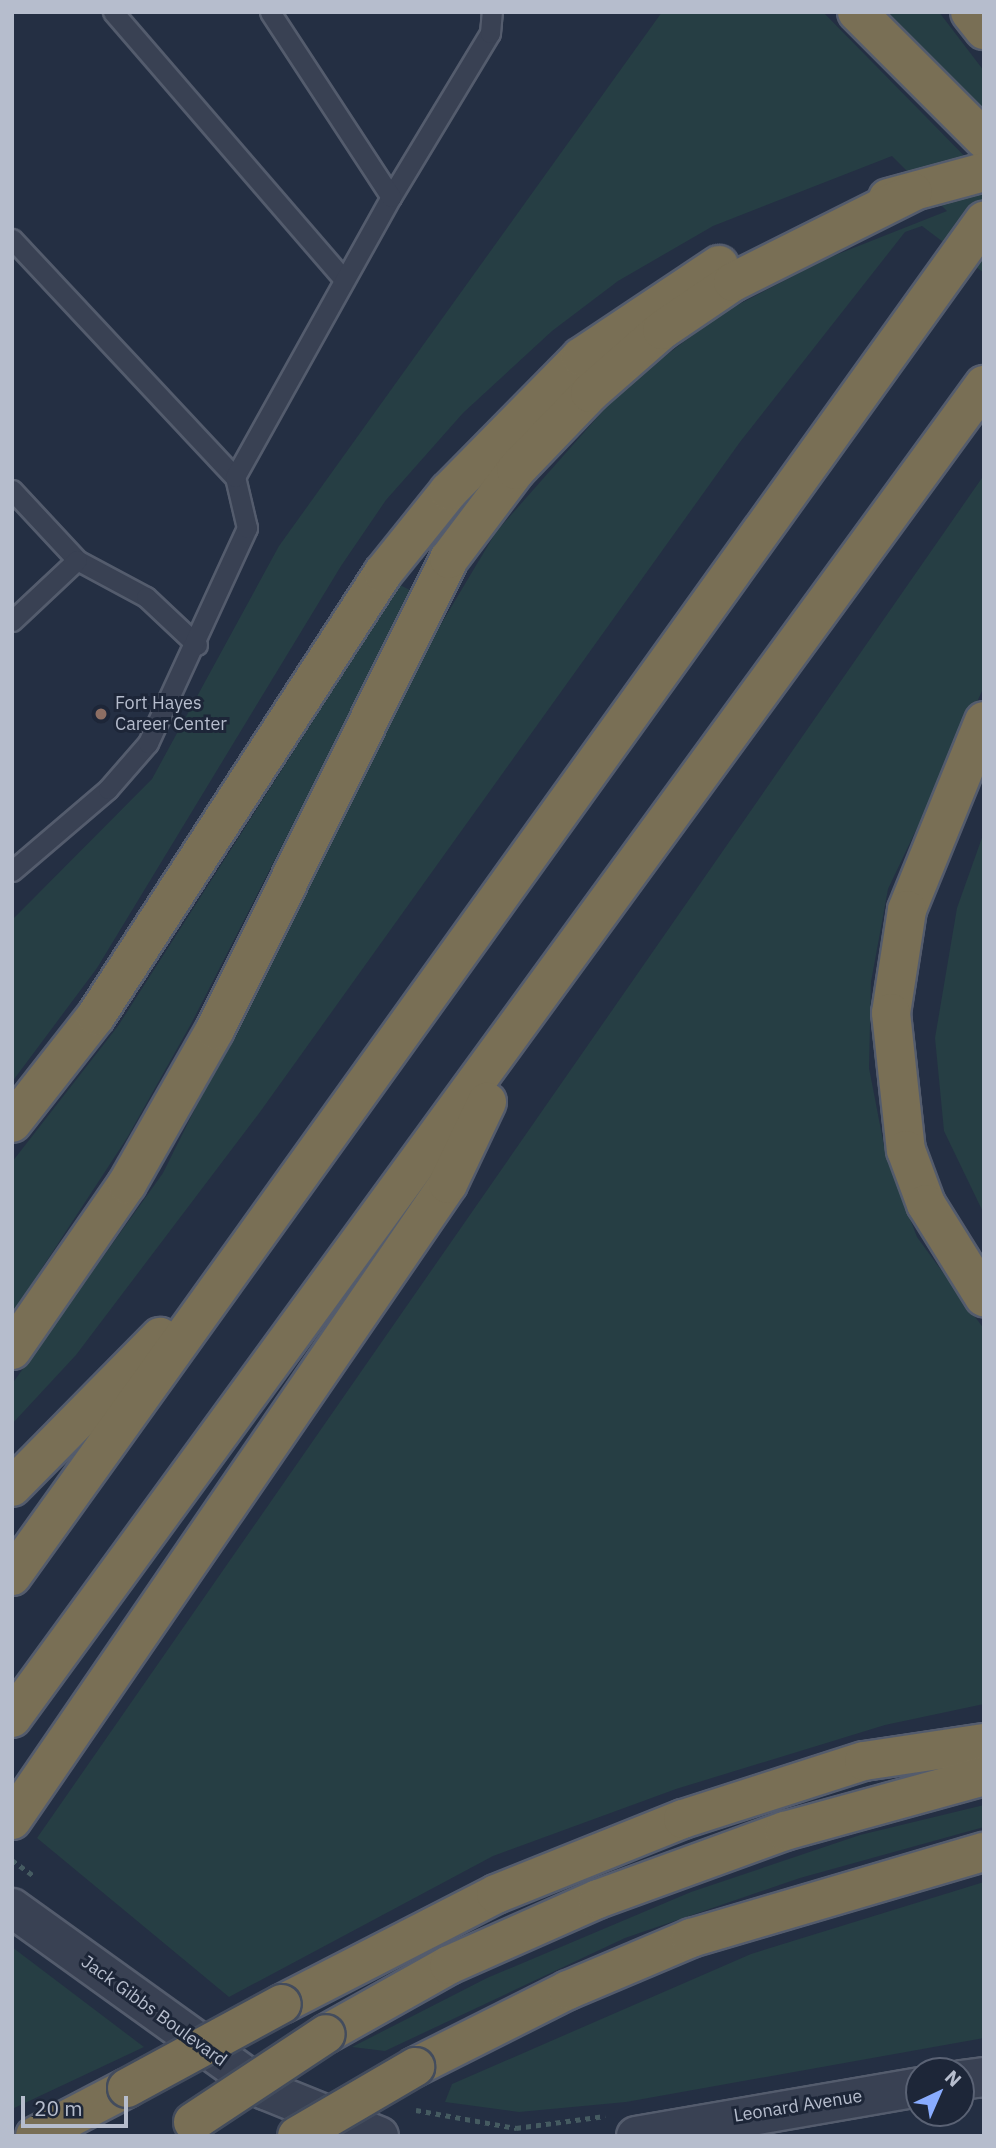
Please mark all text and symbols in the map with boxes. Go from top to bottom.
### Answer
place label: Fort Hayes Career Center [115,693,227,736]
marker: Fort Hayes Career Center [93,706,109,722]
street label: Jack Gibbs Boulevard [77,1951,231,2071]
north arrow [905,2057,975,2127]
text: N [940,2065,966,2092]
scale bar [24,2082,131,2126]
street label: Leonard Avenue [732,2085,864,2127]
text: 20 m [34,2094,83,2122]

